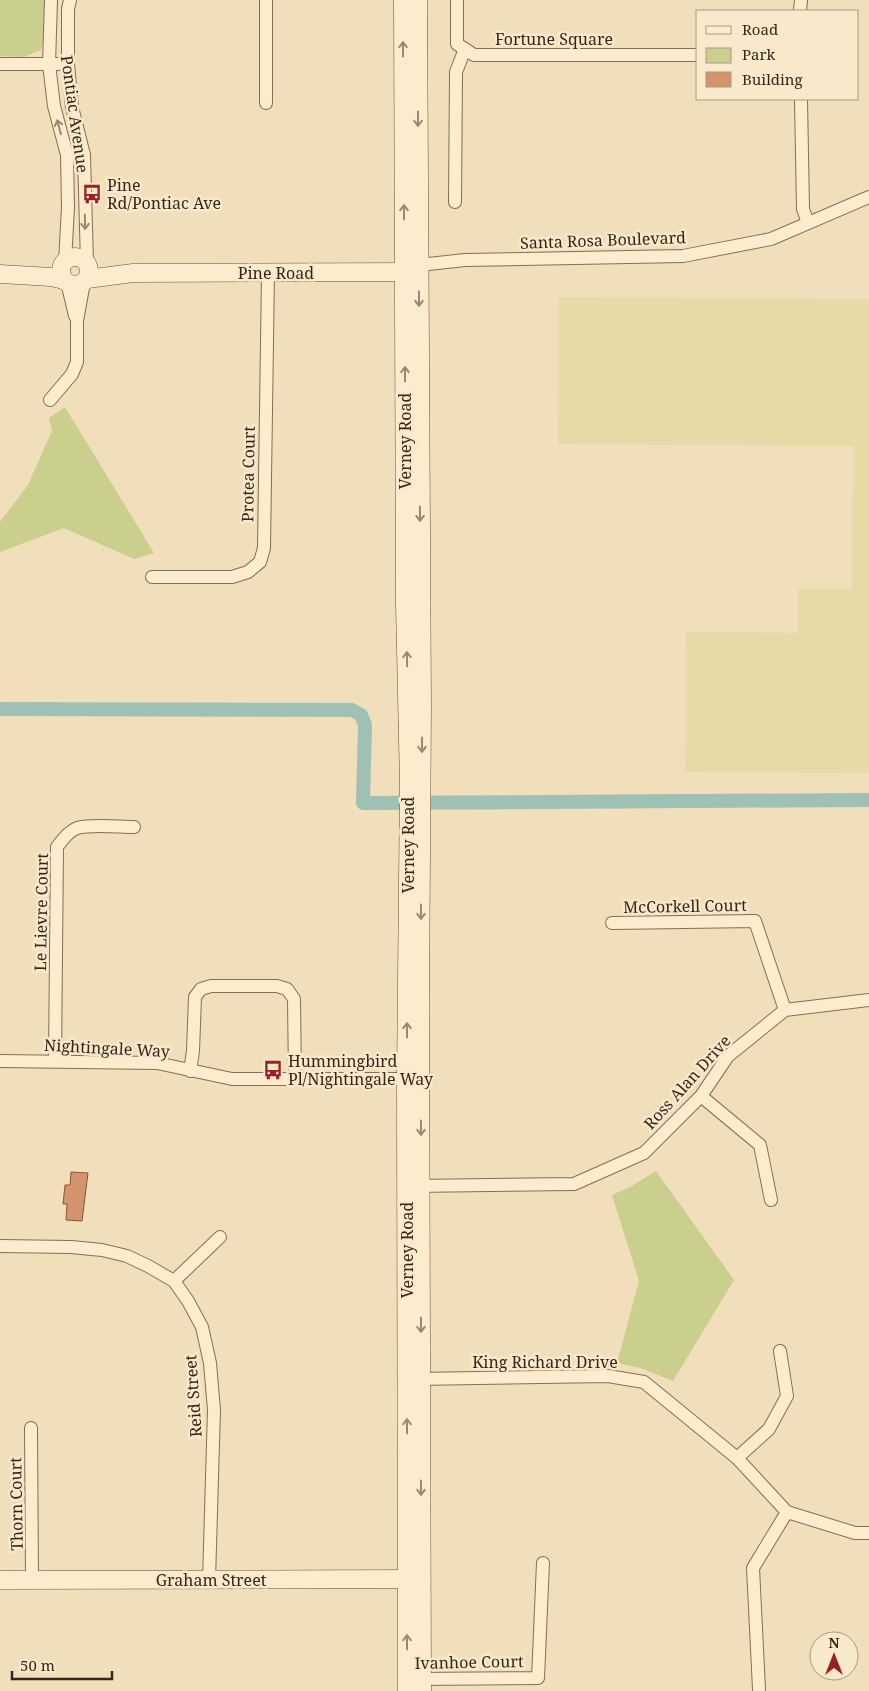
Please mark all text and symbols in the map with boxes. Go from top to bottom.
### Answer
legend [696,10,859,100]
text: Road [742,19,778,39]
street label: Fortune Square [495,28,613,50]
one-way arrow [398,41,408,58]
text: Park [742,44,776,64]
street label: Pontiac Avenue [56,54,94,174]
text: Building [742,69,803,89]
one-way arrow [413,110,423,126]
one-way arrow [54,119,64,135]
place label: Pine Rd/Pontiac Ave [107,174,221,214]
bus stop icon: Pine Rd/Pontiac Ave [81,183,103,205]
one-way arrow [399,204,409,220]
one-way arrow [80,214,90,230]
street label: Santa Rosa Boulevard [520,226,686,254]
street label: Pine Road [238,262,314,284]
one-way arrow [414,290,424,306]
one-way arrow [400,366,410,382]
street label: Verney Road [394,393,416,489]
street label: Protea Court [236,425,260,522]
one-way arrow [415,505,425,521]
one-way arrow [402,651,411,667]
one-way arrow [417,737,427,753]
street label: Verney Road [397,797,419,893]
street label: Le Lievre Court [29,852,53,971]
street label: McCorkell Court [623,894,747,918]
one-way arrow [416,904,426,920]
one-way arrow [402,1022,412,1038]
street label: Ross Alan Drive [639,1030,735,1134]
street label: Nightingale Way [44,1034,171,1062]
place label: Hummingbird Pl/Nightingale Way [288,1050,434,1090]
bus stop icon: Hummingbird Pl/Nightingale Way [262,1059,284,1081]
one-way arrow [416,1119,426,1135]
street label: Verney Road [396,1202,418,1298]
one-way arrow [416,1316,426,1333]
street label: King Richard Drive [472,1351,618,1373]
street label: Reid Street [179,1354,207,1438]
one-way arrow [402,1418,412,1434]
street label: Thorn Court [4,1457,28,1551]
one-way arrow [416,1479,426,1495]
street label: Graham Street [156,1569,267,1591]
north arrow [809,1631,859,1681]
text: N [828,1633,840,1652]
one-way arrow [402,1635,412,1651]
scale bar [12,1648,112,1680]
street label: Ivanhoe Court [414,1650,524,1674]
text: 50 m [20,1655,55,1675]

